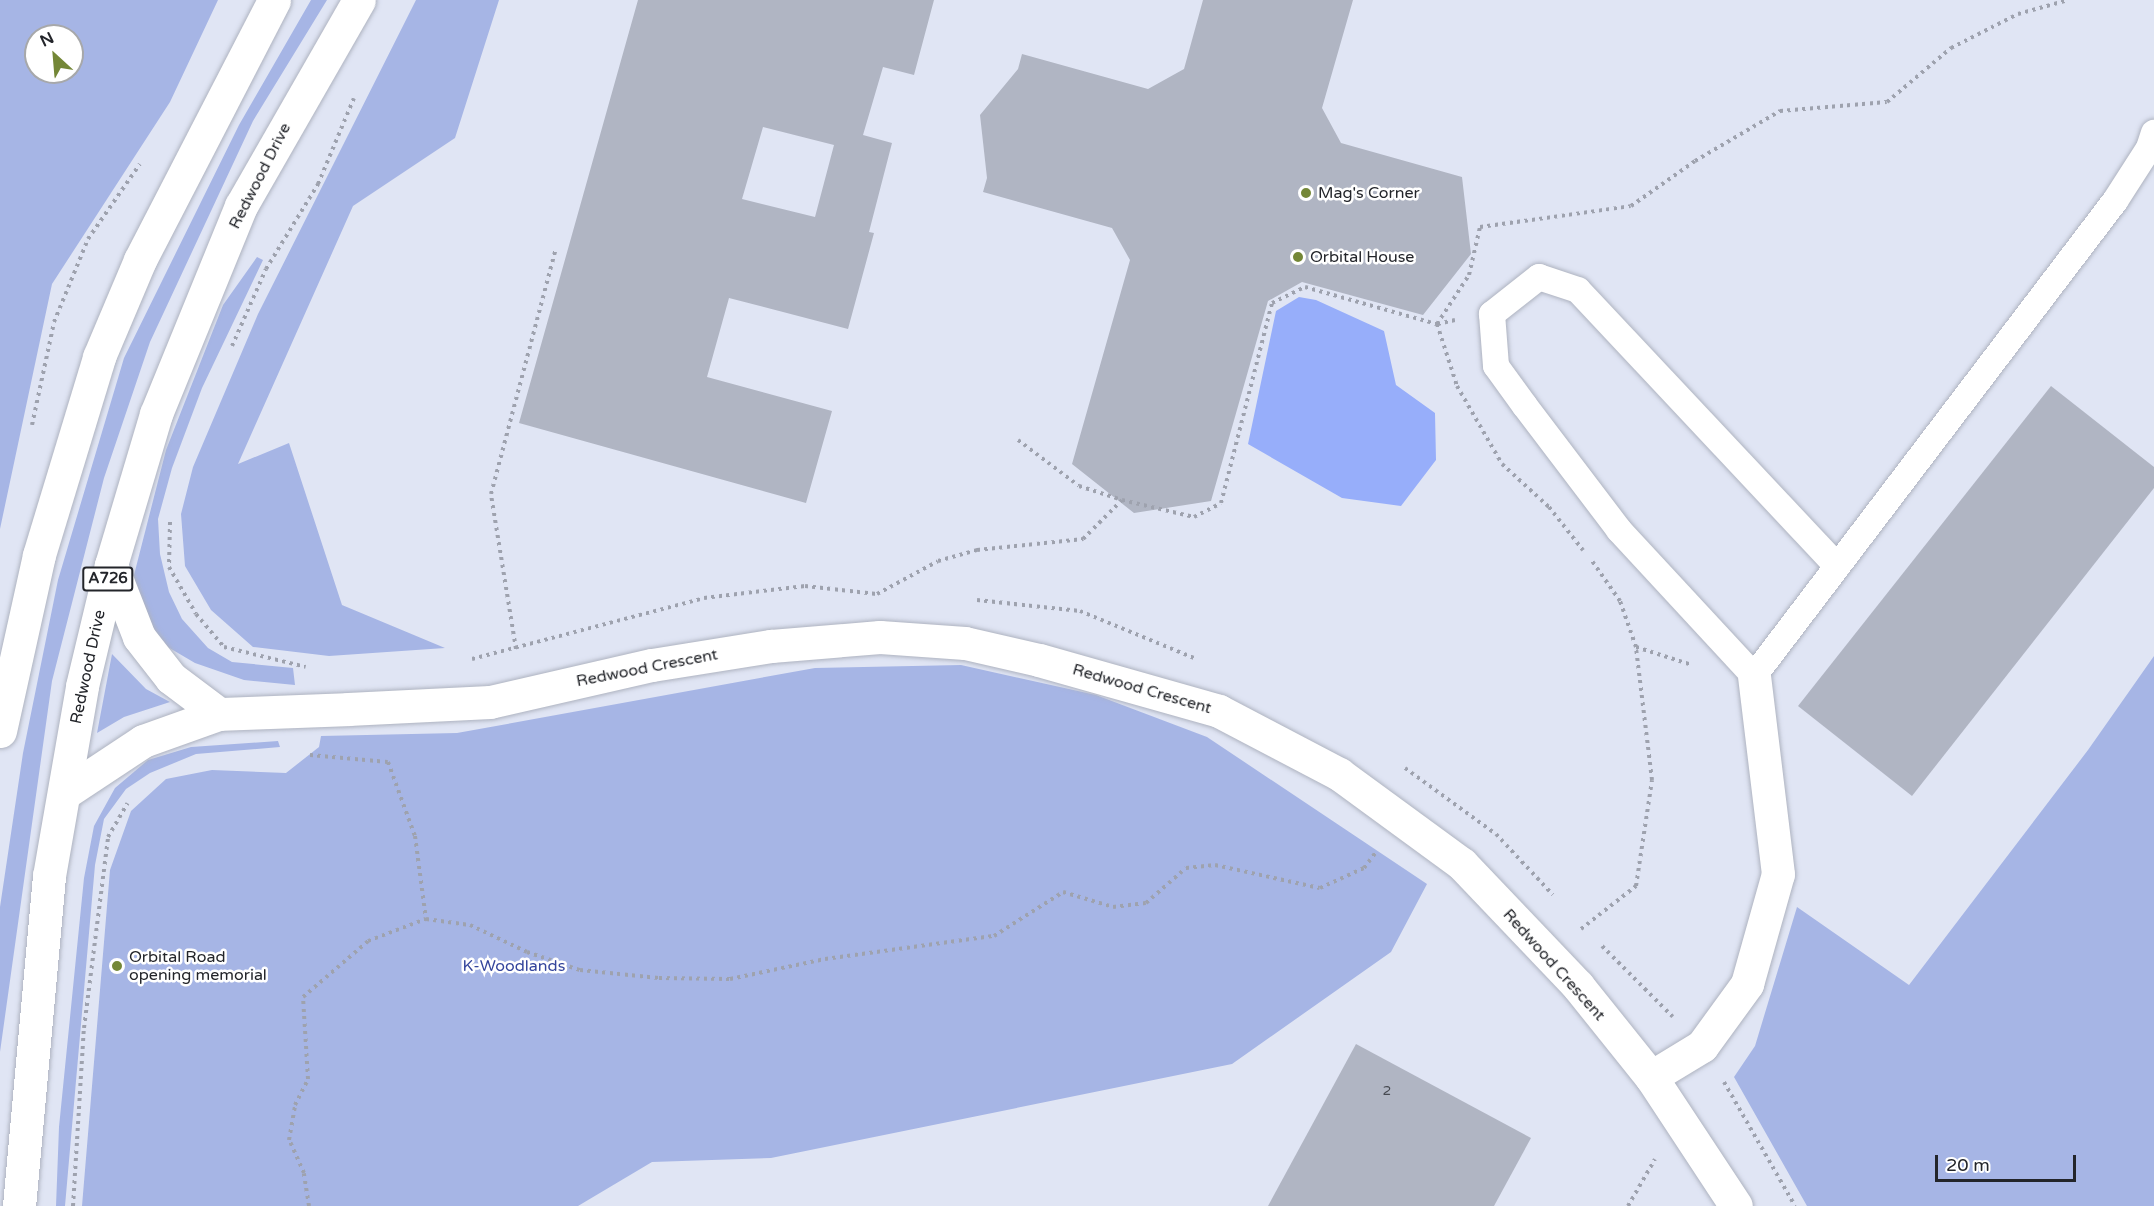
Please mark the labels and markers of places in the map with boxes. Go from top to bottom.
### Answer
place label: Mag's Corner [1318,183,1420,203]
marker: Mag's Corner [1299,186,1313,200]
place label: Orbital House [1310,247,1414,267]
marker: Orbital House [1291,250,1305,264]
place label: Orbital Road opening memorial [129,947,267,985]
marker: Orbital Road opening memorial [110,959,124,973]

